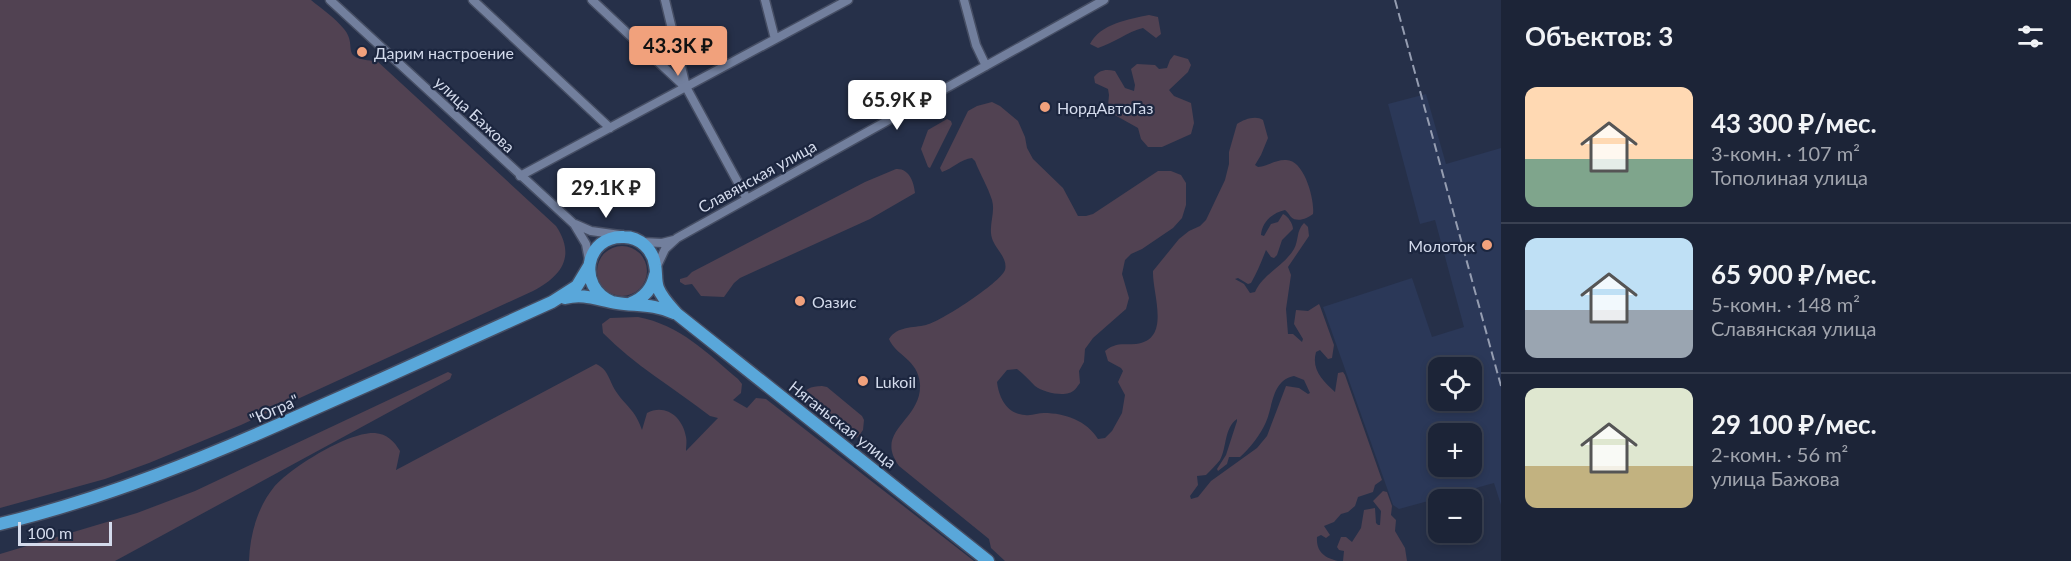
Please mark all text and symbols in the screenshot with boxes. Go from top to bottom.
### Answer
text: Объектов: 3 [1525,20,1673,52]
icon: filters [2014,20,2047,53]
pin: 43.3K ₽ [623,26,733,77]
text: 43.3K ₽ [643,33,713,57]
place label: Дарим настроение [374,43,514,62]
marker: Дарим настроение [355,45,369,59]
street label: улица Бажова [431,72,519,156]
pin: 65.9K ₽ [842,80,952,131]
text: 65.9K ₽ [862,87,932,111]
place label: НордАвтоГаз [1057,98,1153,117]
marker: НордАвтоГаз [1038,100,1052,114]
text: 43 300 ₽/мес. [1711,107,1877,139]
icon: home [1573,111,1645,183]
street label: Славянская улица [695,136,819,216]
text: 3-комн. · 107 m² [1711,141,1860,165]
text: Тополиная улица [1711,165,1868,189]
pin: 29.1K ₽ [551,168,661,219]
text: 29.1K ₽ [571,175,641,199]
place label: Молоток [1408,236,1476,255]
marker: Молоток [1480,238,1494,252]
text: 65 900 ₽/мес. [1711,258,1877,290]
icon: home [1573,262,1645,334]
place label: Оазис [812,292,857,311]
text: 5-комн. · 148 m² [1711,292,1860,316]
marker: Оазис [793,294,807,308]
text: Славянская улица [1711,316,1876,340]
map controls [1428,357,1482,543]
button: locate [1428,357,1482,411]
place label: Lukoil [875,372,916,391]
marker: Lukoil [856,374,870,388]
street label: Няганьская улица [786,376,900,472]
street label: "Югра" [246,390,302,428]
text: 29 100 ₽/мес. [1711,408,1877,440]
icon: home [1573,412,1645,484]
button: + [1428,423,1482,477]
text: 2-комн. · 56 m² [1711,442,1848,466]
text: улица Бажова [1711,466,1840,490]
button: − [1428,489,1482,543]
scale bar [18,519,112,546]
text: 100 m [27,523,72,542]

